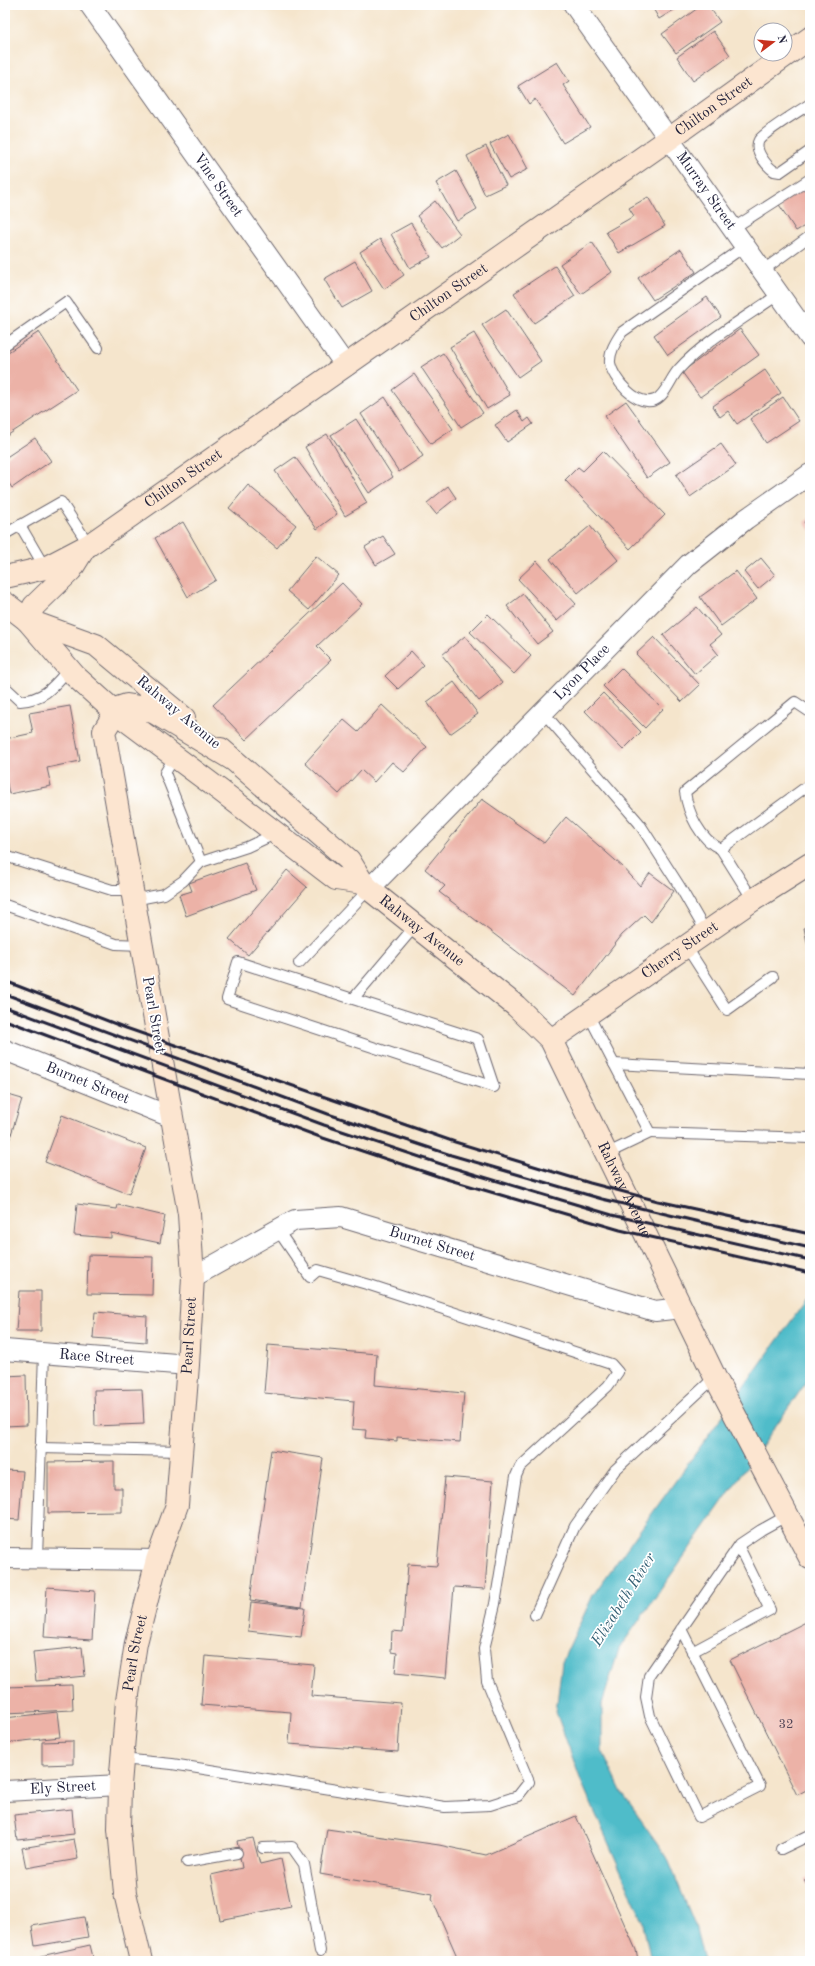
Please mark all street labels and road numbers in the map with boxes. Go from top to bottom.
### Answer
street label: Chilton Street [673,74,755,139]
street label: Murray Street [673,149,739,233]
street label: Vine Street [190,151,245,220]
street label: Chilton Street [407,261,491,325]
street label: Chilton Street [142,447,225,511]
street label: Lyon Place [552,641,613,703]
street label: Rahway Avenue [133,674,223,752]
street label: Rahway Avenue [376,892,467,969]
street label: Cherry Street [639,919,721,982]
street label: Pearl Street [139,975,167,1055]
street label: Burnet Street [44,1060,132,1107]
street label: Rahway Avenue [594,1139,654,1240]
street label: Burnet Street [387,1224,477,1264]
street label: Pearl Street [180,1296,199,1375]
street label: Race Street [58,1347,135,1368]
street label: Pearl Street [121,1613,150,1693]
street label: Ely Street [29,1779,96,1797]

